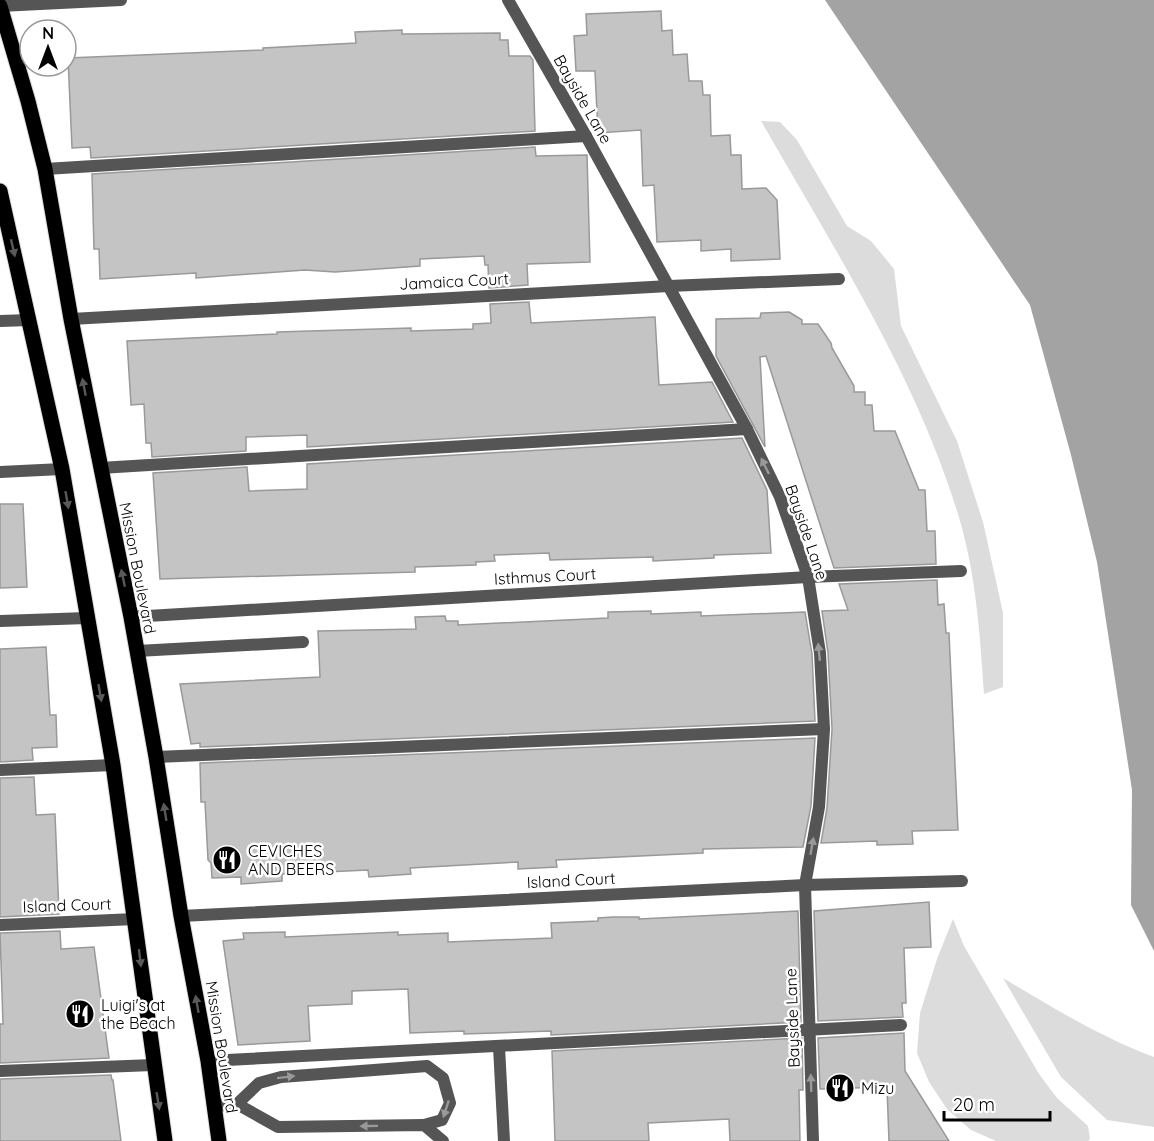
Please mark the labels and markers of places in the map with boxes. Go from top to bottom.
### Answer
place label: CEVICHES AND BEERS [248,841,334,879]
restaurant icon: CEVICHES AND BEERS [211,844,243,876]
place label: Luigi's at the Beach [101,995,176,1033]
restaurant icon: Luigi's at the Beach [64,998,96,1030]
restaurant icon: Mizu [824,1072,856,1104]
place label: Mizu [861,1078,894,1098]

